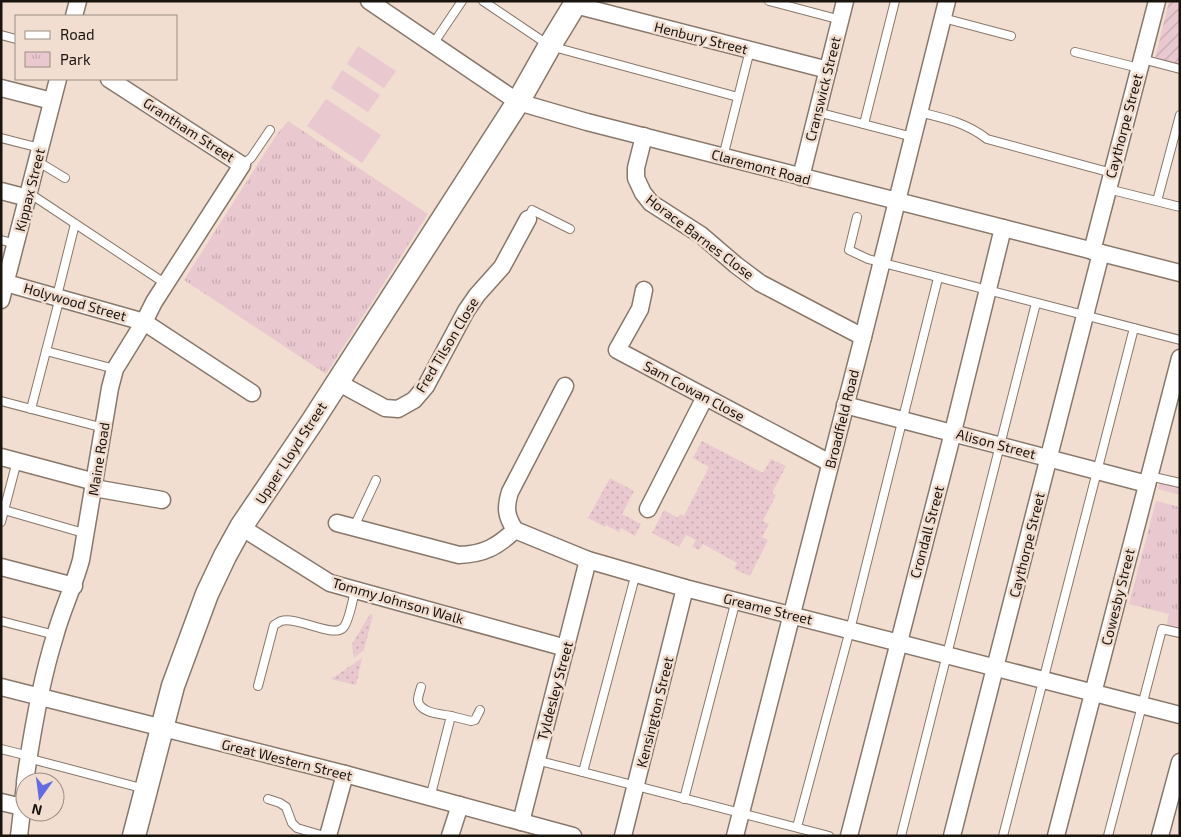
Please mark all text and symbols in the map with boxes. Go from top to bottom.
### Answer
legend [15,15,178,80]
street label: Henbury Street [653,18,750,57]
text: Road [60,25,95,43]
street label: Cranswick Street [801,35,844,143]
text: Park [60,50,91,68]
street label: Caythorpe Street [1101,72,1146,180]
street label: Grantham Street [140,94,238,165]
street label: Claremont Road [710,145,813,188]
street label: Kippax Street [11,147,48,233]
street label: Horace Barnes Close [643,191,758,283]
street label: Holywood Street [22,279,128,324]
street label: Fred Tilson Close [412,294,482,395]
street label: Sam Cowan Close [641,357,748,424]
street label: Broadfield Road [821,368,862,470]
street label: Upper Lloyd Street [251,399,330,507]
street label: Maine Road [84,421,113,497]
street label: Alison Street [955,425,1038,462]
street label: Crondall Street [906,484,947,580]
street label: Caythorpe Street [1005,491,1048,599]
street label: Cowesby Street [1097,547,1138,647]
street label: Tommy Johnson Walk [330,574,466,627]
street label: Greame Street [722,589,814,628]
street label: Tyldesley Street [533,639,576,742]
street label: Kensington Street [633,655,677,769]
street label: Great Western Street [220,735,354,784]
north arrow [15,772,65,822]
text: N [30,801,44,820]

